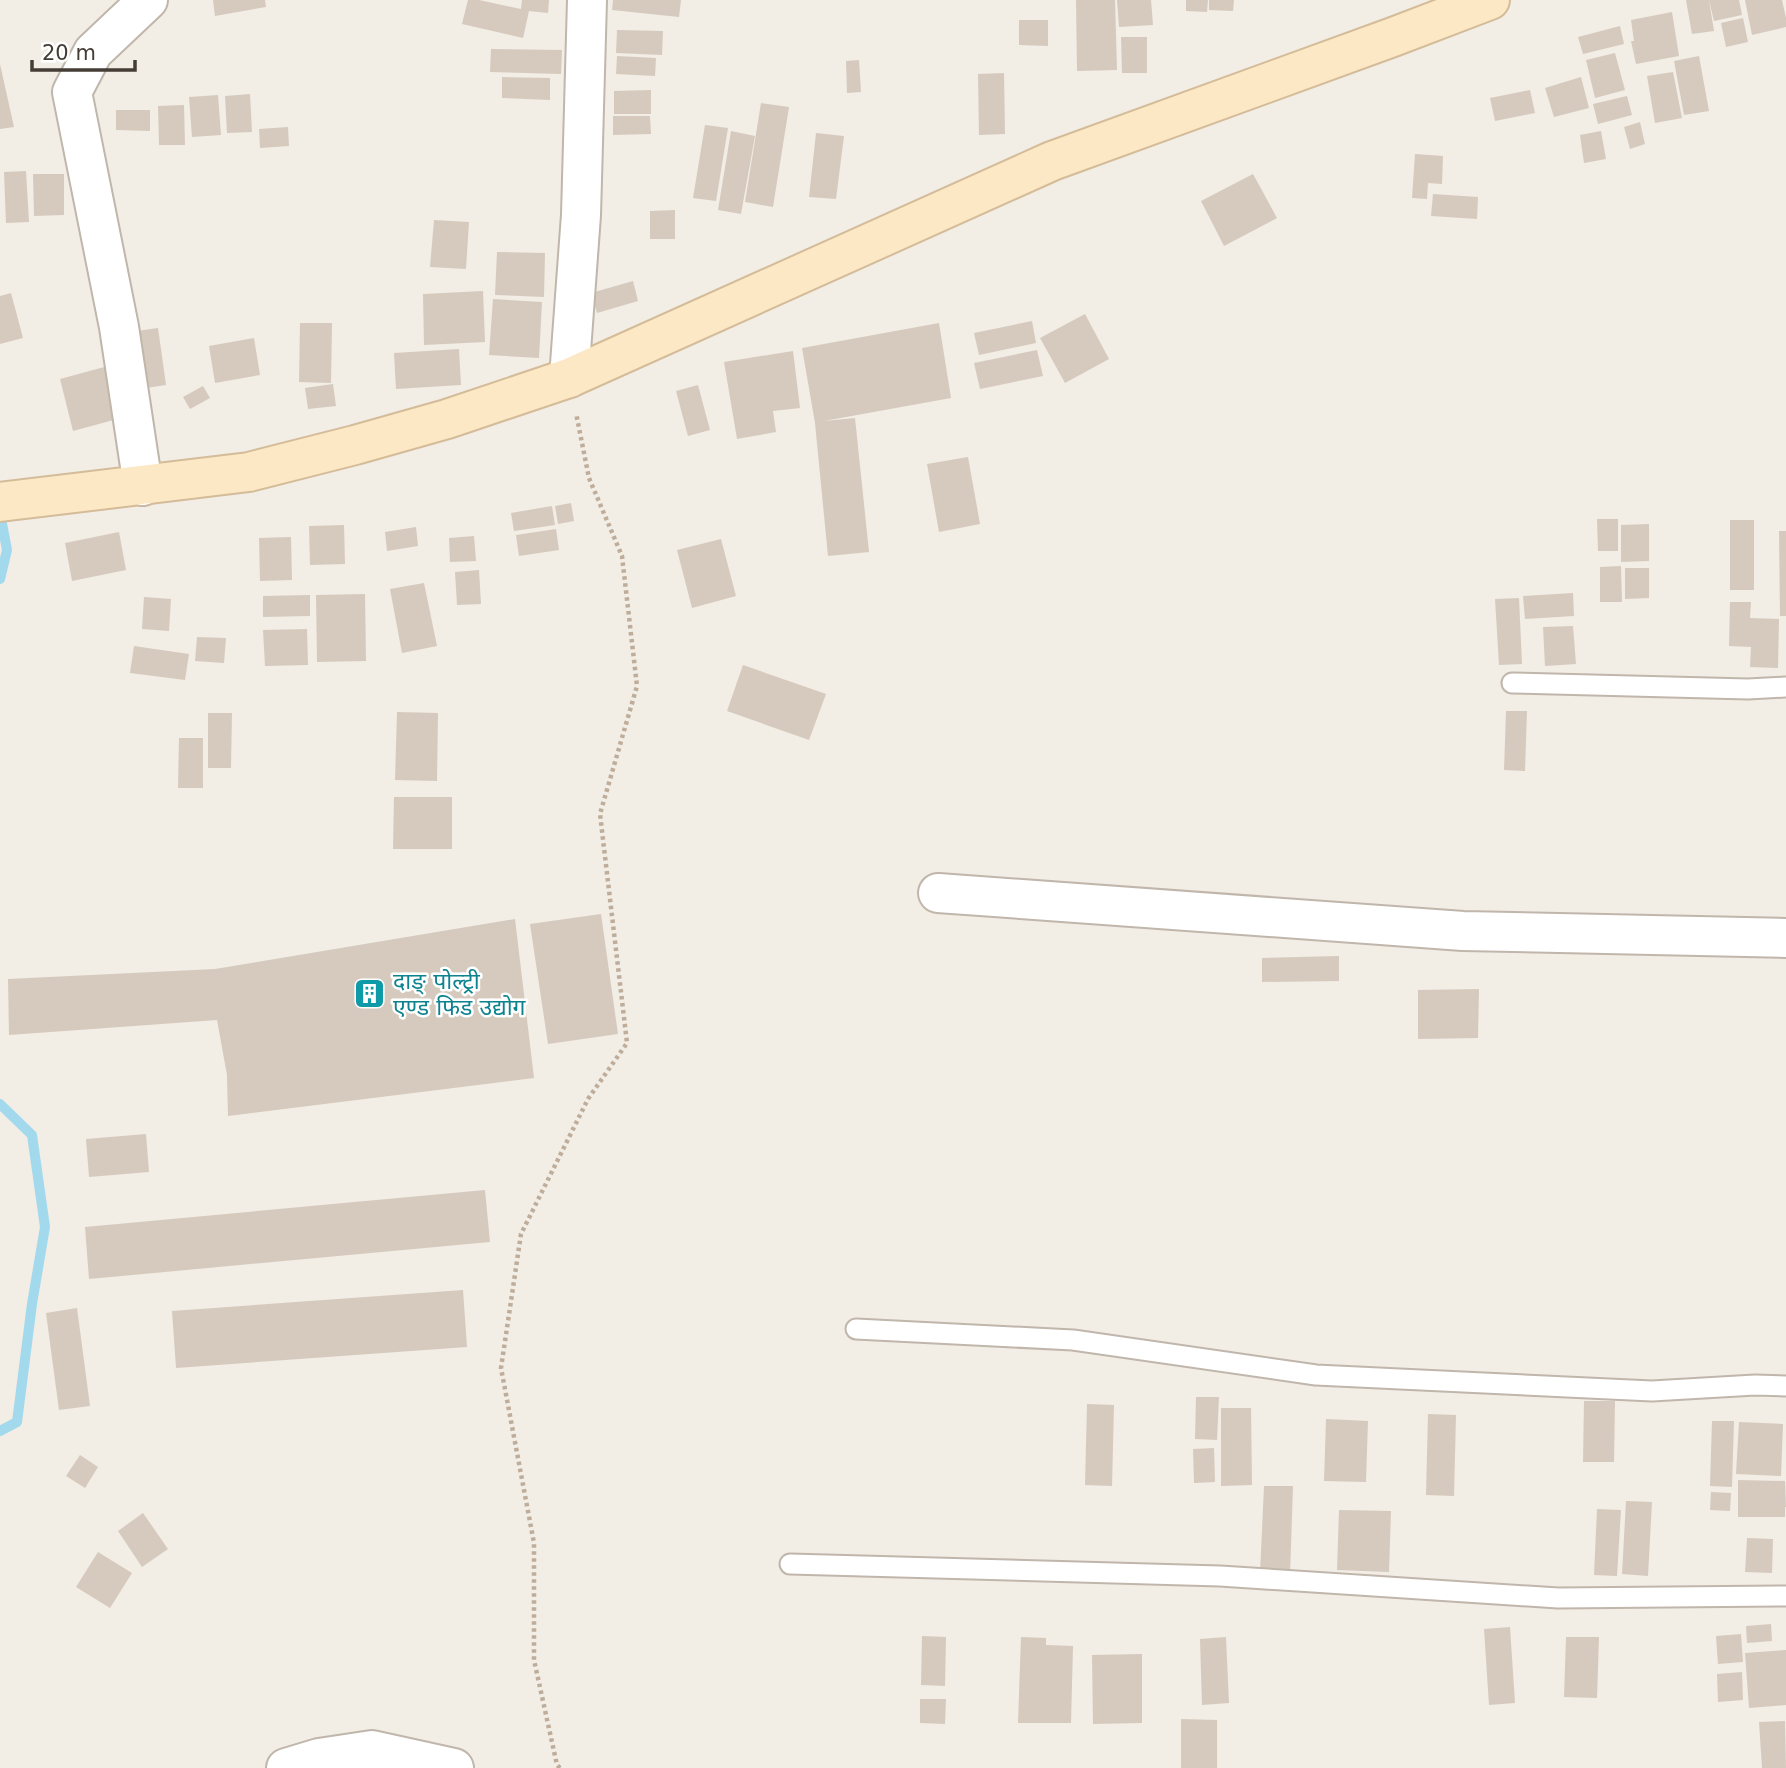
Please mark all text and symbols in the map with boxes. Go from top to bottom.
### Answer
scale bar [32,28,135,72]
text: 20 m [42,41,96,65]
place label: दाङ् पोल्ट्री एण्ड फिड उद्योग [393,968,527,1020]
building icon: दाङ् पोल्ट्री एण्ड फिड उद्योग [353,977,387,1011]

